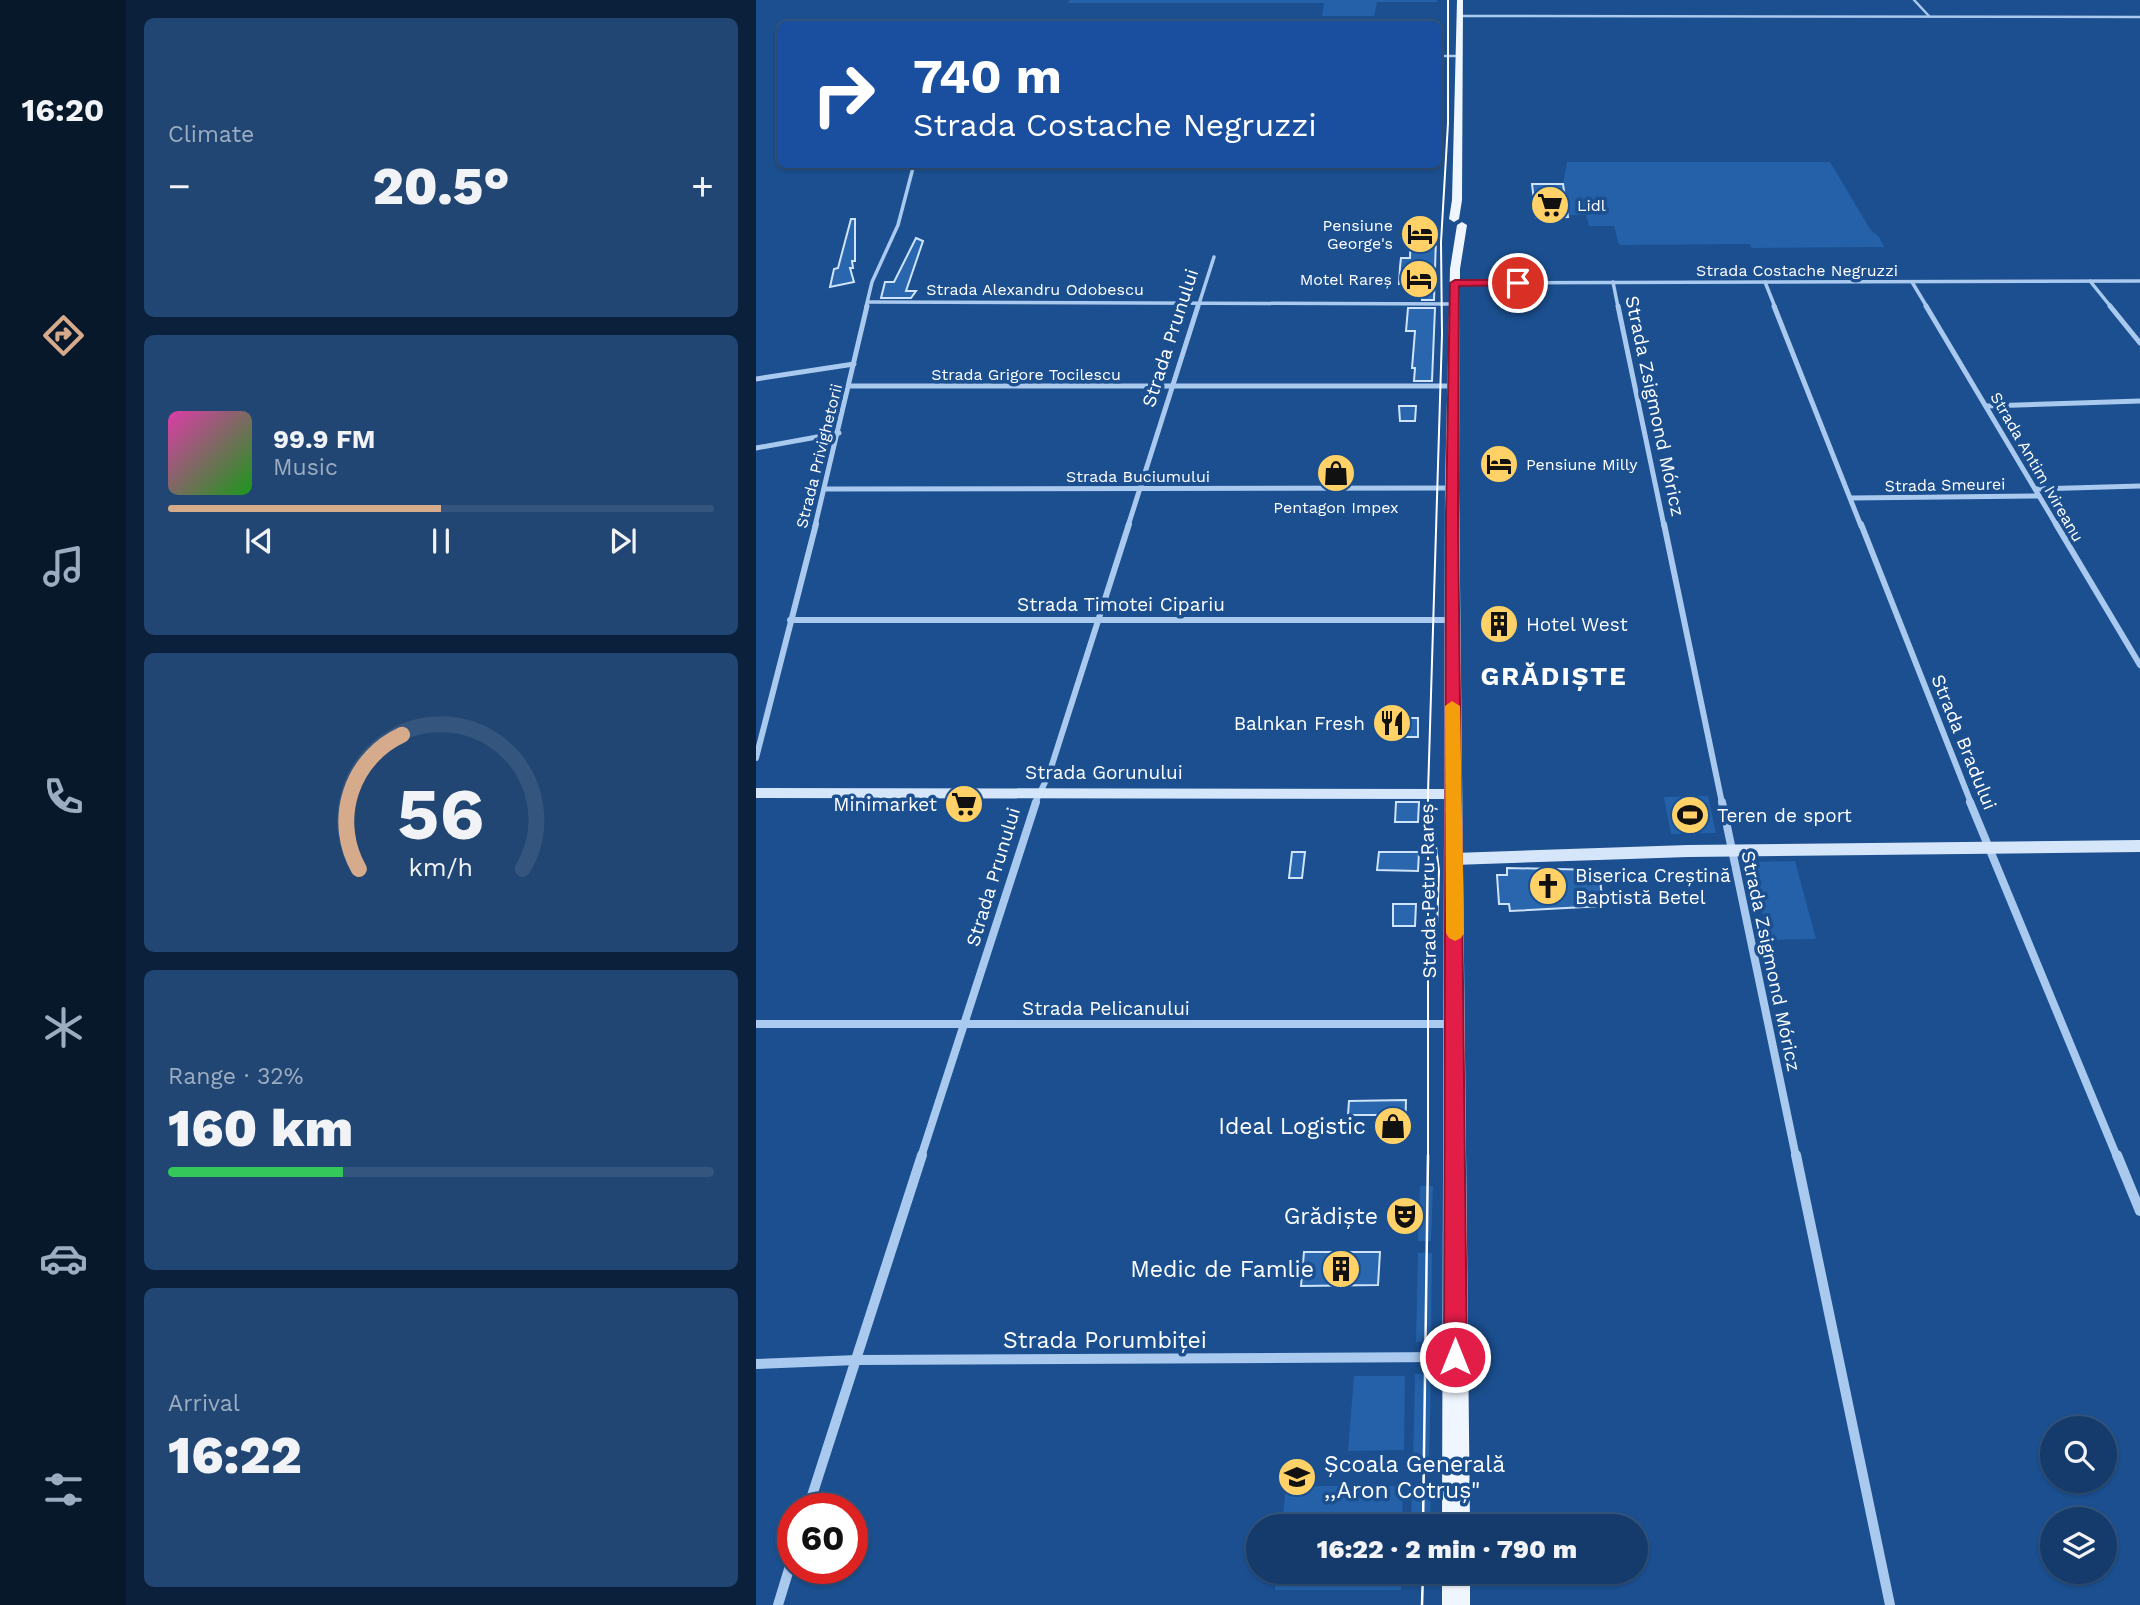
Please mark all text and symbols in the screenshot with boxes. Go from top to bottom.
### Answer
text: 740 m [913,47,1062,105]
icon: right [798,49,889,140]
text: 16:20 [22,91,104,129]
text: Strada Costache Negruzzi [913,106,1317,144]
text: Climate [168,121,254,148]
text: 20.5° [372,156,510,217]
text: − [168,164,191,208]
text: + [691,164,714,208]
supermarket icon: Lidl [1529,184,1571,226]
place label: Lidl [1577,196,1606,215]
hotel icon: Pensiune George's [1399,213,1441,255]
place label: Pensiune George's [1323,216,1393,253]
pin [1488,253,1548,313]
hotel icon: Motel Rareș [1398,258,1440,300]
street label: Strada Costache Negruzzi [1696,261,1898,280]
icon: arrive [1499,264,1537,302]
street label: Strada Prunului [1137,266,1203,410]
place label: Motel Rareș [1300,270,1392,289]
street label: Strada Alexandru Odobescu [926,280,1144,299]
street label: Strada Zsigmond Móricz [1620,294,1690,518]
icon: directions [39,311,88,360]
street label: Strada Grigore Tocilescu [931,365,1121,384]
street label: Strada Privighetorii [792,382,846,530]
street label: Strada Antim Ivireanu [1986,389,2088,545]
text: 99.9 FM [273,424,375,454]
hotel icon: Pensiune Milly [1478,443,1520,485]
shop icon: Pentagon Impex [1315,452,1357,494]
text: Music [273,454,338,481]
place label: Pensiune Milly [1526,455,1638,474]
street label: Strada Buciumului [1066,467,1210,486]
street label: Strada Smeurei [1884,474,2006,496]
place label: Pentagon Impex [1273,498,1399,517]
icon: previous [240,522,278,560]
icon: pause [422,522,460,560]
icon: next [604,522,642,560]
icon: music [39,542,88,591]
street label: Strada Timotei Cipariu [1017,593,1225,616]
building icon: Hotel West [1478,603,1520,645]
place label: Hotel West [1526,613,1628,636]
district label: GRĂDIȘTE [1480,661,1628,691]
street label: Strada Bradului [1926,671,2002,813]
restaurant icon: Balnkan Fresh [1371,702,1413,744]
place label: Balnkan Fresh [1234,712,1365,735]
street label: Strada Gorunului [1025,761,1183,784]
text: 56 [397,771,485,857]
icon: phone [39,772,88,821]
supermarket icon: Minimarket [943,783,985,825]
place label: Minimarket [833,793,937,816]
sports icon: Teren de sport [1669,794,1711,836]
street label: Strada Petru Rareș [1415,803,1441,979]
place label: Teren de sport [1717,804,1852,827]
street label: Strada Prunului [961,805,1025,949]
street label: Strada Zsigmond Móricz [1736,849,1806,1073]
text: km/h [409,852,473,881]
place label: Biserica Creștină Baptistă Betel [1575,864,1731,909]
church icon: Biserica Creștină Baptistă Betel [1527,865,1569,907]
street label: Strada Pelicanului [1022,997,1190,1020]
icon: climate [39,1003,88,1052]
text: Range · 32% [168,1063,303,1090]
text: 160 km [168,1098,353,1159]
shop icon: Ideal Logistic [1372,1105,1414,1147]
place label: Ideal Logistic [1218,1113,1366,1140]
theatre icon: Grădiște [1384,1195,1426,1237]
place label: Grădiște [1284,1203,1378,1230]
icon: car [39,1234,88,1283]
building icon: Medic de Famlie [1320,1248,1362,1290]
place label: Medic de Famlie [1130,1256,1314,1283]
position arrow [1418,1320,1492,1394]
street label: Strada Porumbiței [1003,1327,1207,1354]
text: Arrival [168,1390,240,1417]
map controls [2040,1416,2117,1584]
button: search [2040,1416,2117,1493]
text: 16:22 [168,1425,302,1486]
place label: Școala Generală ,,Aron Cotruș" [1324,1451,1505,1504]
school or university icon: Școala Generală ,,Aron Cotruș" [1276,1456,1318,1498]
icon: filters [39,1465,88,1514]
speed limit sign: 60 [777,1493,868,1584]
button: layers [2040,1507,2117,1584]
text: 16:22 · 2 min · 790 m [1317,1534,1577,1564]

